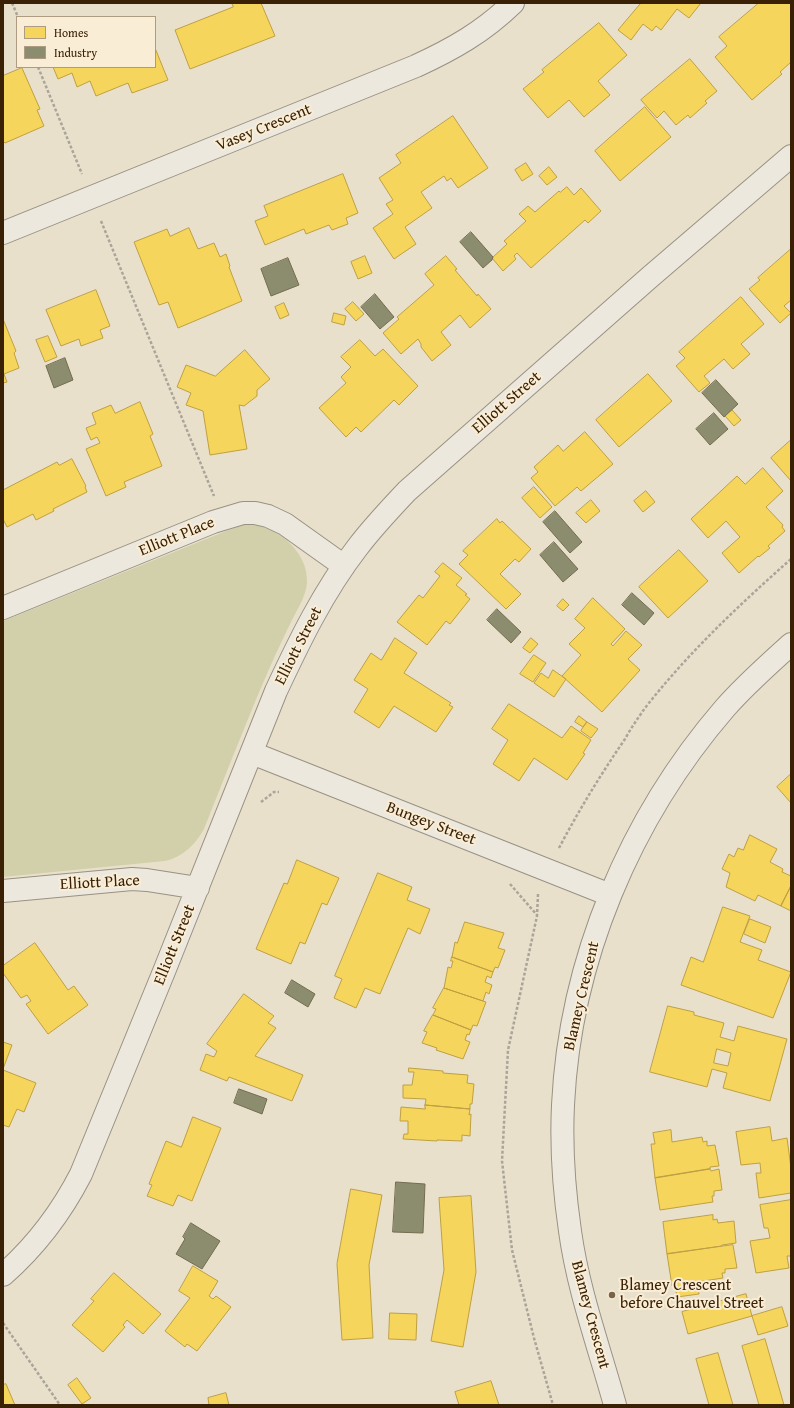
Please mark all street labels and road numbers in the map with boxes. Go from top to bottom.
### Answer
street label: Vasey Crescent [214,100,314,156]
street label: Elliott Street [469,368,545,438]
street label: Elliott Place [136,513,218,561]
street label: Elliott Street [271,604,327,688]
street label: Bungey Street [384,798,478,850]
street label: Elliott Place [60,871,140,895]
street label: Elliott Street [150,902,200,988]
street label: Blamey Crescent [560,940,604,1052]
street label: Blamey Crescent [566,1259,614,1371]

